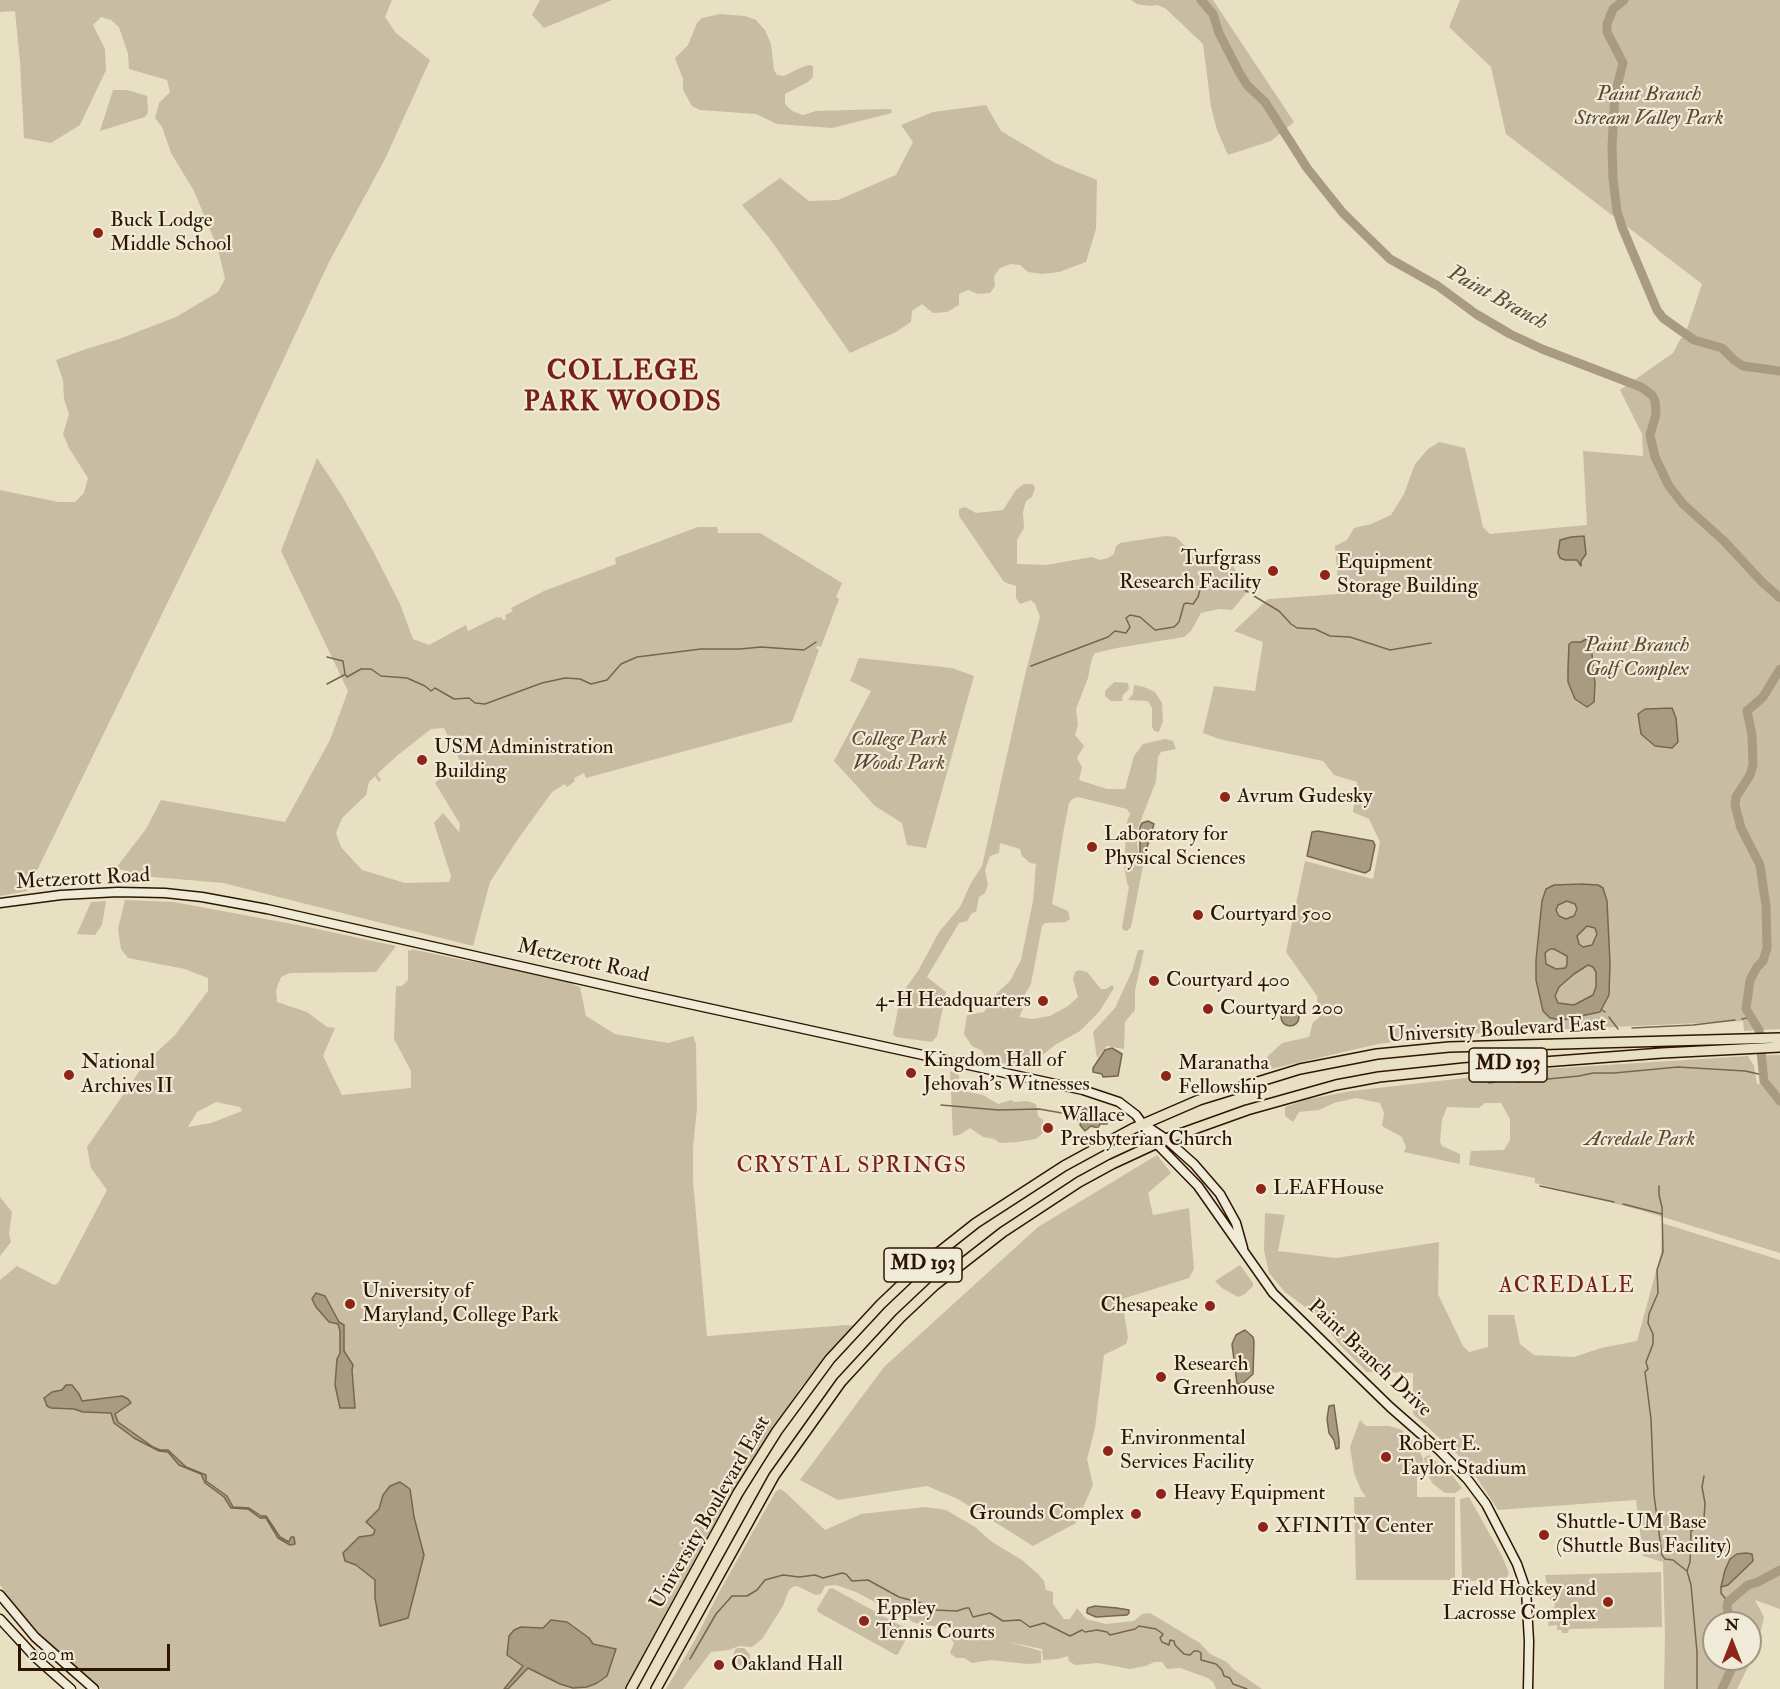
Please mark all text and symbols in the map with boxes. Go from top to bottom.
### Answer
park label: Paint Branch Stream Valley Park [1574,82,1724,132]
place label: Buck Lodge Middle School [110,208,232,258]
marker: Buck Lodge Middle School [91,226,105,240]
water label: Paint Branch [1443,261,1551,337]
district label: COLLEGE PARK WOODS [524,357,722,420]
place label: Turfgrass Research Facility [1119,546,1261,596]
place label: Equipment Storage Building [1337,550,1478,600]
marker: Turfgrass Research Facility [1266,564,1280,578]
marker: Equipment Storage Building [1318,568,1332,582]
park label: Paint Branch Golf Complex [1585,633,1689,683]
park label: College Park Woods Park [851,727,947,777]
place label: USM Administration Building [434,735,614,785]
marker: USM Administration Building [415,753,429,767]
place label: Avrum Gudesky [1237,784,1372,810]
marker: Avrum Gudesky [1218,790,1232,804]
place label: Laboratory for Physical Sciences [1104,822,1246,872]
marker: Laboratory for Physical Sciences [1085,840,1099,854]
street label: Metzerott Road [15,864,151,896]
place label: Courtyard 500 [1210,902,1332,928]
marker: Courtyard 500 [1191,908,1205,922]
street label: Metzerott Road [515,935,651,989]
place label: Courtyard 400 [1166,968,1290,994]
marker: Courtyard 400 [1147,974,1161,988]
place label: 4-H Headquarters [876,988,1031,1014]
marker: 4-H Headquarters [1036,994,1050,1008]
place label: Courtyard 200 [1220,996,1343,1022]
marker: Courtyard 200 [1201,1002,1215,1016]
street label: University Boulevard East [1387,1013,1607,1049]
place label: Kingdom Hall of Jehovah’s Witnesses [923,1048,1090,1098]
road number: MD 193 [1469,1048,1547,1082]
place label: National Archives II [81,1050,173,1100]
place label: Maranatha Fellowship [1178,1051,1269,1101]
marker: Kingdom Hall of Jehovah’s Witnesses [904,1066,918,1080]
marker: National Archives II [62,1068,76,1082]
marker: Maranatha Fellowship [1159,1069,1173,1083]
place label: Wallace Presbyterian Church [1060,1103,1232,1153]
marker: Wallace Presbyterian Church [1041,1121,1055,1135]
park label: Acredale Park [1585,1127,1695,1153]
district label: CRYSTAL SPRINGS [736,1154,968,1180]
place label: LEAFHouse [1273,1176,1384,1202]
marker: LEAFHouse [1254,1182,1268,1196]
road number: MD 193 [884,1248,962,1282]
district label: ACREDALE [1499,1274,1635,1300]
place label: University of Maryland, College Park [362,1279,559,1329]
place label: Chesapeake [1100,1293,1198,1319]
street label: Paint Branch Drive [1302,1295,1436,1423]
marker: University of Maryland, College Park [343,1297,357,1311]
marker: Chesapeake [1203,1299,1217,1313]
place label: Research Greenhouse [1173,1352,1275,1402]
marker: Research Greenhouse [1154,1370,1168,1384]
street label: University Boulevard East [645,1412,777,1614]
place label: Environmental Services Facility [1120,1426,1254,1476]
place label: Robert E. Taylor Stadium [1398,1432,1527,1482]
marker: Environmental Services Facility [1101,1444,1115,1458]
marker: Robert E. Taylor Stadium [1379,1450,1393,1464]
place label: Heavy Equipment [1173,1481,1325,1507]
marker: Heavy Equipment [1154,1487,1168,1501]
place label: Grounds Complex [969,1501,1124,1527]
marker: Grounds Complex [1129,1507,1143,1521]
place label: Shuttle-UM Base (Shuttle Bus Facility) [1556,1510,1731,1560]
place label: XFINITY Center [1275,1514,1433,1540]
marker: XFINITY Center [1256,1520,1270,1534]
marker: Shuttle-UM Base (Shuttle Bus Facility) [1537,1528,1551,1542]
place label: Field Hockey and Lacrosse Complex [1443,1577,1596,1627]
marker: Field Hockey and Lacrosse Complex [1601,1595,1615,1609]
place label: Eppley Tennis Courts [876,1596,995,1646]
north arrow [1702,1611,1762,1671]
marker: Eppley Tennis Courts [857,1614,871,1628]
text: N [1725,1615,1739,1635]
scale bar [21,1632,172,1670]
text: 200 m [29,1643,74,1666]
place label: Oakland Hall [731,1652,843,1678]
marker: Oakland Hall [712,1658,726,1672]

